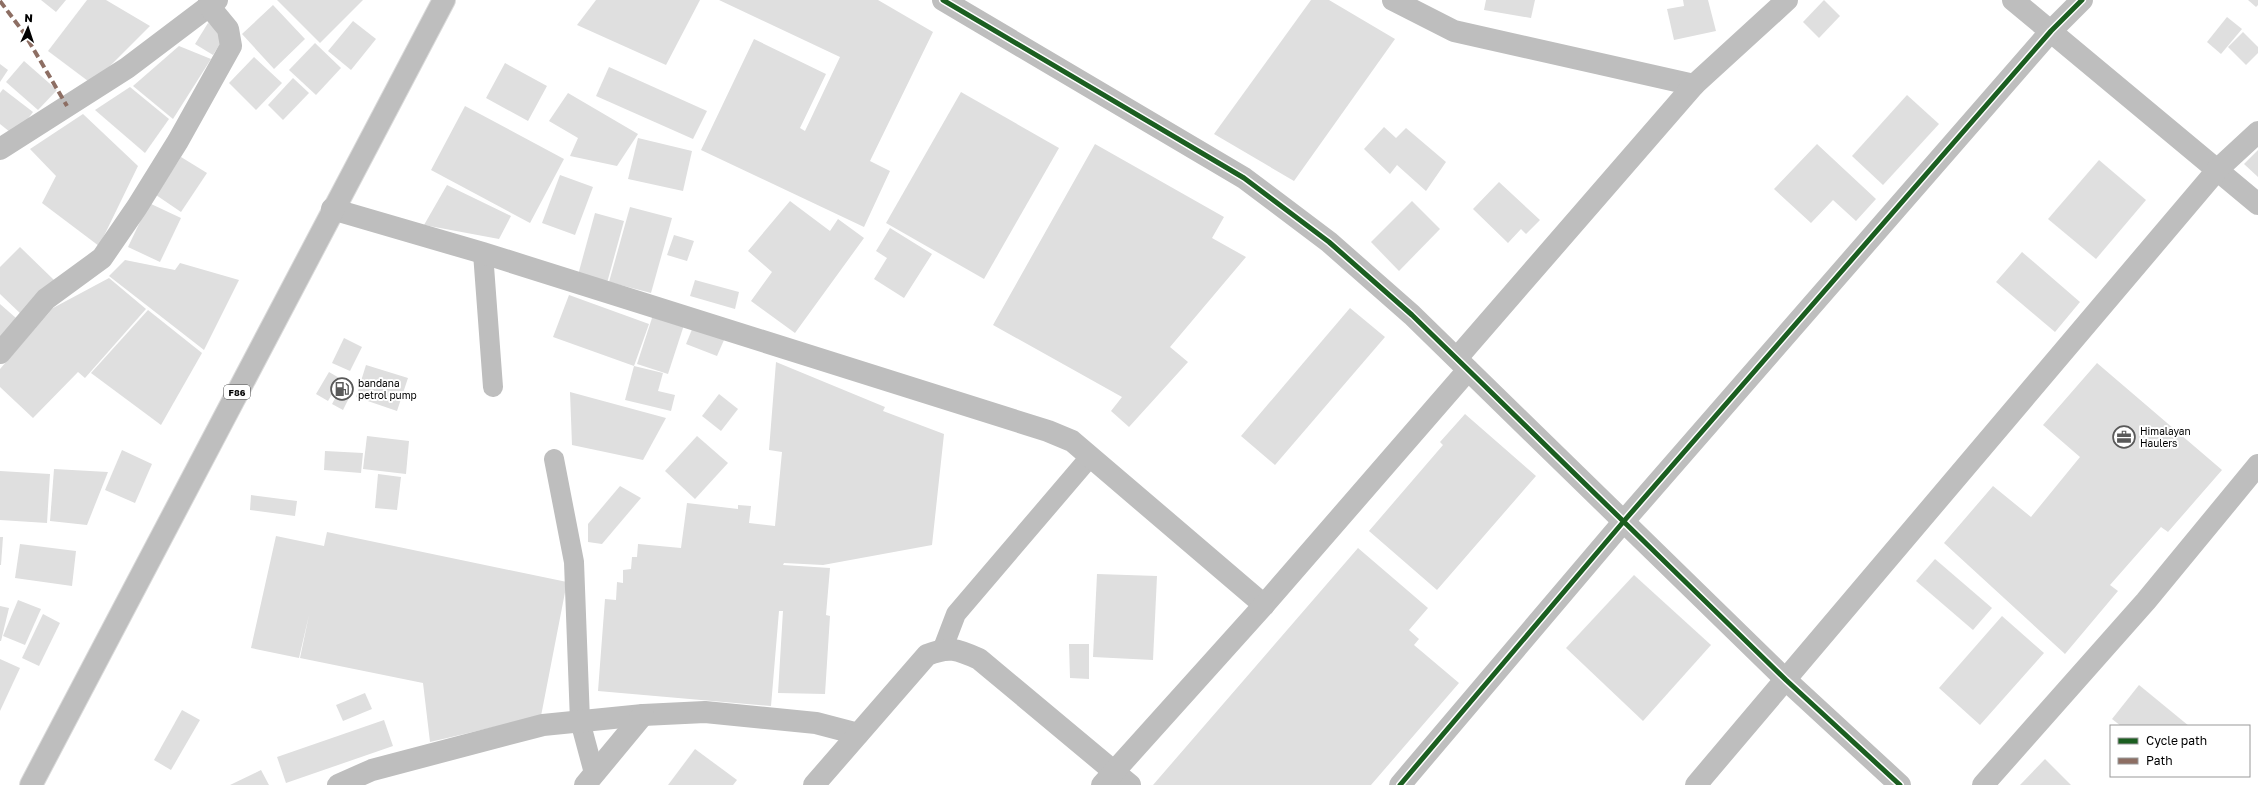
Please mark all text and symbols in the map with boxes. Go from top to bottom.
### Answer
north arrow [8,8,48,48]
text: N [24,11,33,24]
fuel station icon: bandana petrol pump [329,376,355,402]
place label: bandana petrol pump [358,377,417,401]
road number: F86 [224,385,250,399]
office icon: Himalayan Haulers [2111,424,2137,450]
place label: Himalayan Haulers [2140,425,2191,449]
legend [2110,725,2250,777]
text: Cycle path [2146,733,2207,748]
text: Path [2146,753,2173,768]

